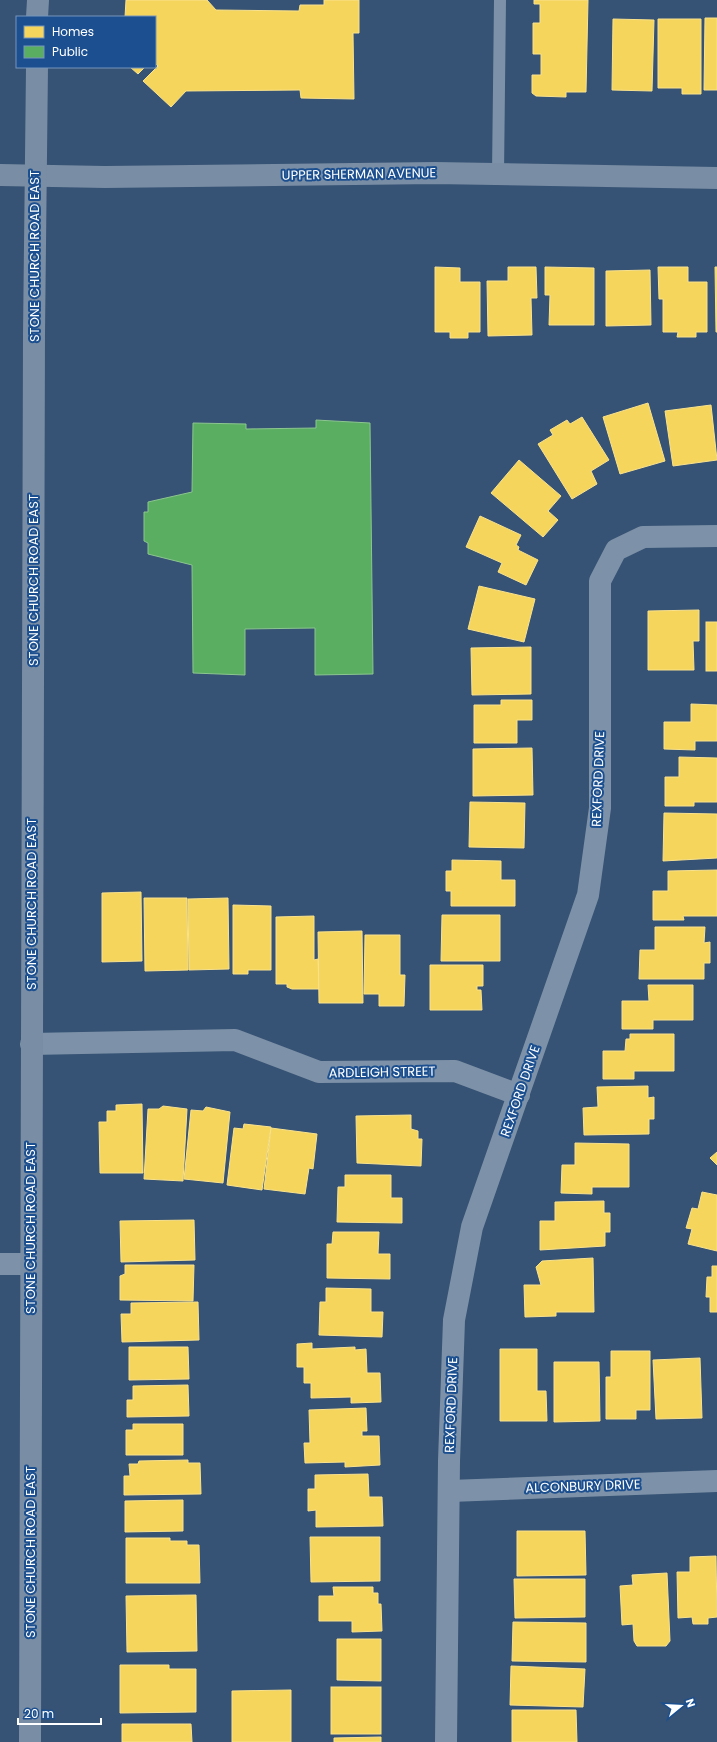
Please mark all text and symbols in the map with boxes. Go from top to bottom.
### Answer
legend [16,16,156,68]
text: Homes [52,23,94,40]
text: Public [52,43,88,60]
street label: UPPER SHERMAN AVENUE [282,163,436,185]
street label: STONE CHURCH ROAD EAST [25,170,44,342]
street label: STONE CHURCH ROAD EAST [24,494,43,666]
street label: REXFORD DRIVE [587,731,609,827]
street label: STONE CHURCH ROAD EAST [22,818,41,990]
street label: REXFORD DRIVE [495,1043,545,1139]
street label: ARDLEIGH STREET [328,1062,436,1082]
street label: STONE CHURCH ROAD EAST [21,1142,40,1314]
street label: REXFORD DRIVE [440,1357,462,1453]
street label: STONE CHURCH ROAD EAST [21,1466,40,1638]
street label: ALCONBURY DRIVE [525,1474,641,1498]
north arrow [661,1686,701,1726]
text: N [682,1696,699,1709]
scale bar [18,1700,101,1726]
text: 20 m [24,1705,54,1722]

